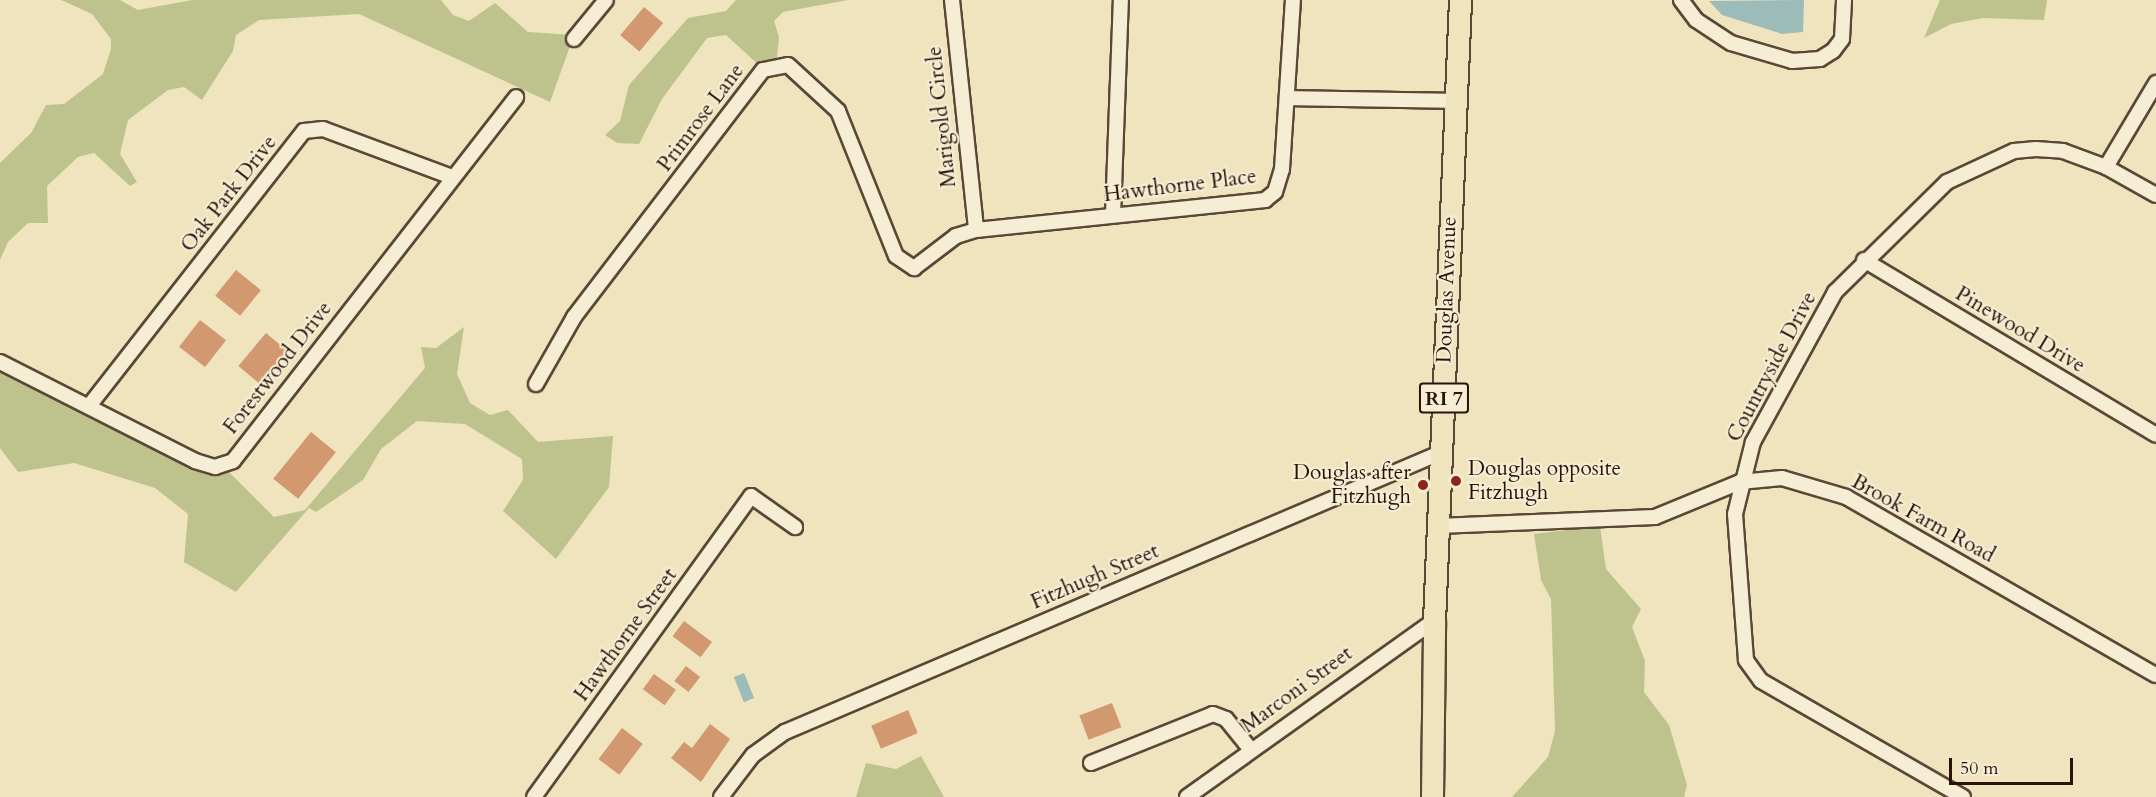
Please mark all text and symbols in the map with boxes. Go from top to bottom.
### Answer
street label: Marigold Circle [922,45,962,189]
street label: Primrose Lane [652,59,750,177]
street label: Oak Park Drive [176,131,282,257]
street label: Hawthorne Place [1102,164,1258,208]
street label: Douglas Avenue [1432,216,1462,364]
street label: Pinewood Drive [1951,281,2089,379]
street label: Countryside Drive [1722,288,1822,446]
street label: Forestwood Drive [218,297,338,439]
road number: RI 7 [1418,381,1470,415]
place label: Douglas opposite Fitzhugh [1468,456,1621,506]
place label: Douglas after Fitzhugh [1293,460,1411,510]
street label: Brook Farm Road [1847,469,1999,569]
marker: Douglas opposite Fitzhugh [1449,474,1463,488]
marker: Douglas after Fitzhugh [1416,478,1430,492]
street label: Fitzhugh Street [1027,539,1163,615]
street label: Hawthorne Street [569,564,683,706]
street label: Marconi Street [1236,641,1358,739]
scale bar [1952,746,2076,784]
text: 50 m [1960,756,1999,781]

